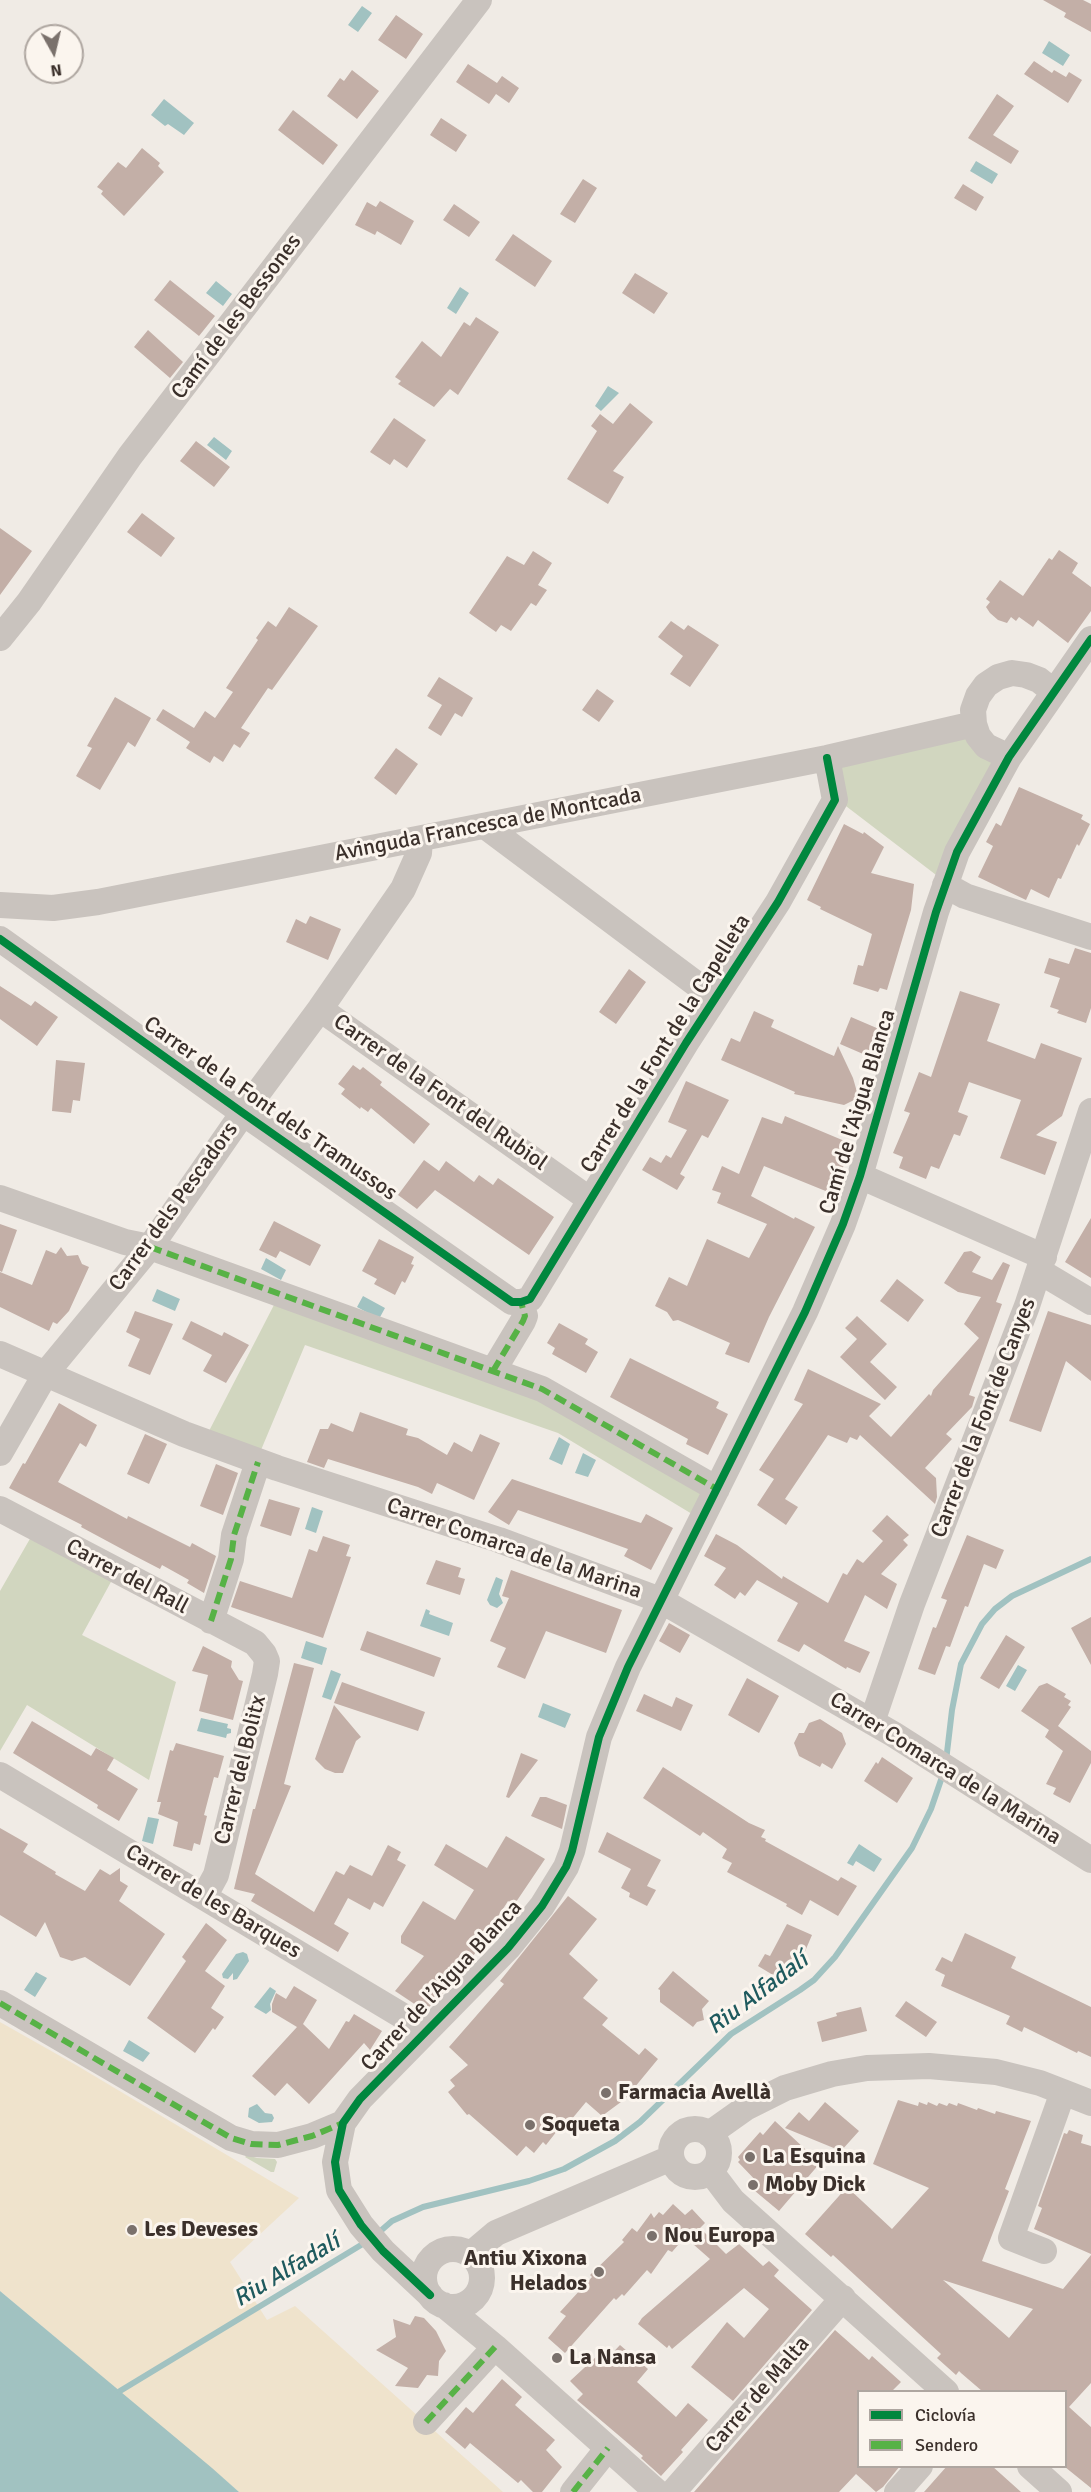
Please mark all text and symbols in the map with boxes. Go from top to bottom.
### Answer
north arrow [24,24,84,84]
text: N [49,59,63,81]
street label: Camí de les Bessones [166,229,308,405]
street label: Avinguda Francesca de Montcada [332,782,644,868]
street label: Carrer de la Font de la Capelleta [575,910,757,1178]
street label: Camí de l’Aigua Blanca [814,1006,902,1218]
street label: Carrer de la Font del Rubiol [328,1009,552,1177]
street label: Carrer de la Font dels Tramussos [138,1011,402,1207]
street label: Carrer dels Pescadors [104,1117,244,1297]
street label: Carrer de la Font de Canyes [926,1294,1042,1542]
street label: Carrer Comarca de la Marina [383,1493,645,1605]
street label: Carrer del Rall [61,1534,193,1620]
street label: Carrer Comarca de la Marina [824,1687,1066,1851]
street label: Carrer del Bolitx [210,1693,272,1847]
street label: Carrer de les Barques [121,1839,305,1965]
street label: Carrer de l’Aigua Blanca [356,1895,528,2077]
water label: Riu Alfadalí [702,1947,814,2041]
place label: Farmacia Avellà [618,2080,771,2106]
marker: Farmacia Avellà [599,2086,613,2100]
place label: Soqueta [542,2112,620,2138]
marker: Soqueta [523,2118,537,2132]
place label: La Esquina [762,2144,866,2170]
marker: La Esquina [743,2150,757,2164]
place label: Moby Dick [765,2172,866,2198]
marker: Moby Dick [746,2178,760,2192]
place label: Les Deveses [144,2217,258,2243]
marker: Les Deveses [125,2223,139,2237]
place label: Nou Europa [664,2223,775,2249]
water label: Riu Alfadalí [229,2228,345,2314]
marker: Nou Europa [645,2229,659,2243]
place label: Antiu Xixona Helados [464,2246,587,2298]
marker: Antiu Xixona Helados [592,2265,606,2279]
street label: Carrer de Malta [700,2331,816,2459]
place label: La Nansa [569,2345,656,2371]
marker: La Nansa [550,2351,564,2365]
legend [857,2390,1067,2468]
text: Ciclovía [915,2404,976,2426]
text: Sendero [915,2434,978,2456]

